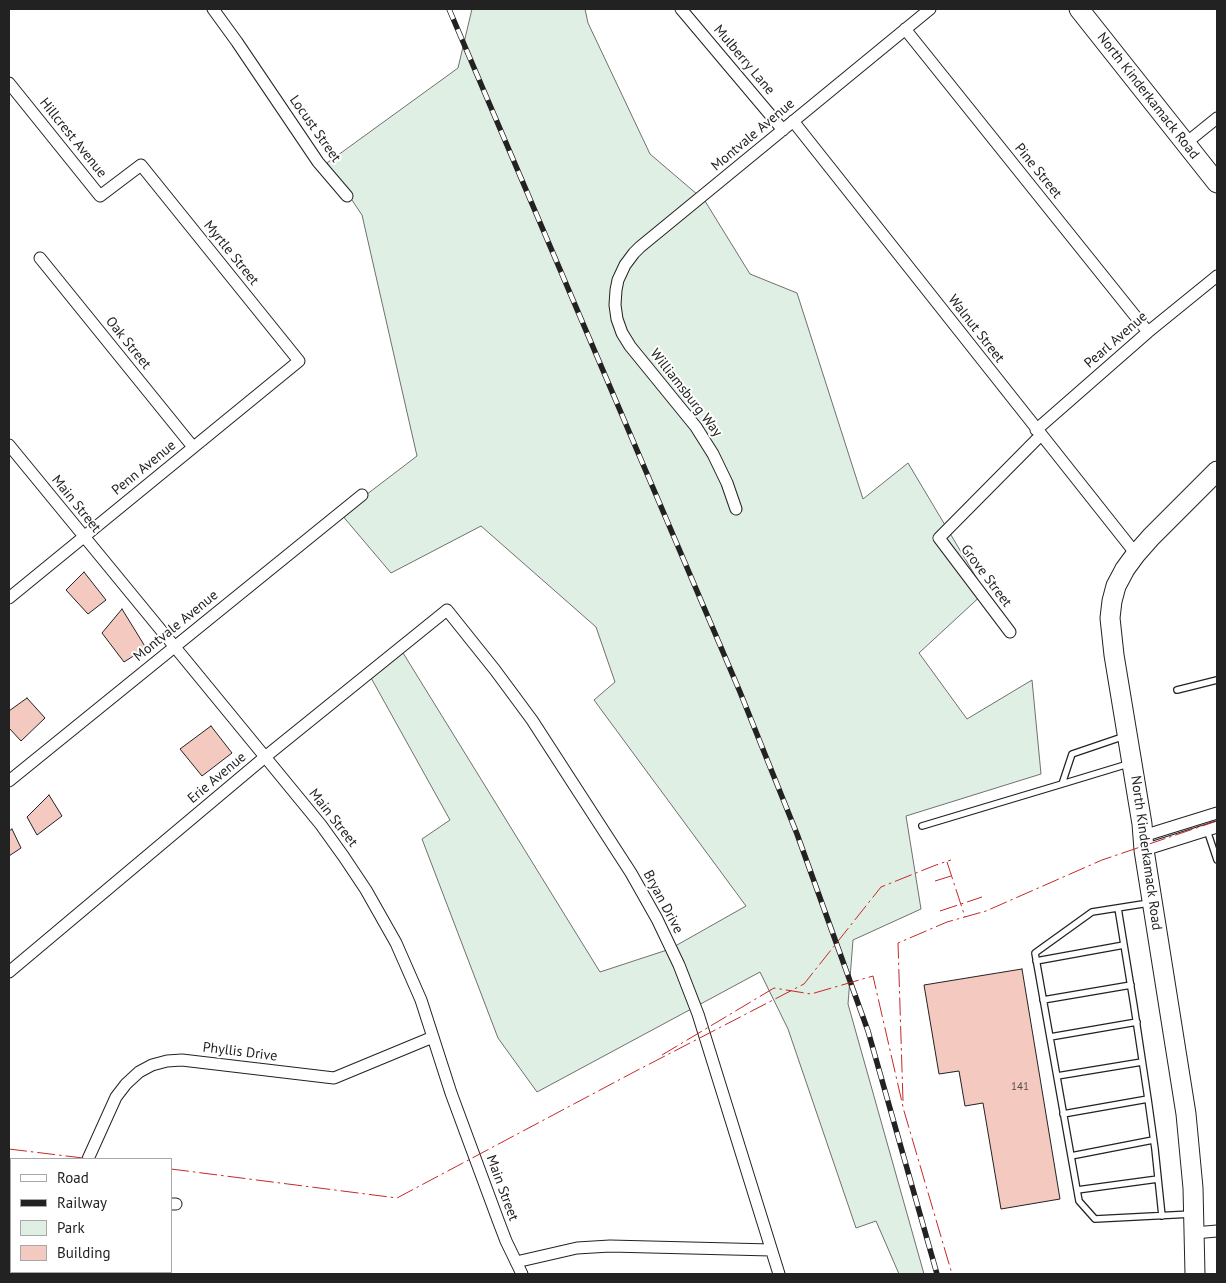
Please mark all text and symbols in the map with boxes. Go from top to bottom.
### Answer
street label: Mulberry Lane [710,22,778,98]
street label: North Kinderkamack Road [1093,29,1203,163]
street label: Locust Street [286,92,344,166]
street label: Hillcrest Avenue [36,95,110,181]
street label: Montvale Avenue [708,95,798,175]
street label: Pine Street [1011,140,1065,202]
street label: Myrtle Street [200,217,262,289]
street label: Walnut Street [944,292,1008,366]
street label: Pearl Avenue [1081,308,1151,372]
street label: Oak Street [102,313,154,373]
street label: Williamsburg Way [646,346,726,440]
street label: Penn Avenue [109,437,179,499]
street label: Main Street [48,472,104,536]
street label: Grove Street [957,541,1015,611]
street label: Montvale Avenue [131,587,221,665]
street label: Erie Avenue [185,749,249,807]
street label: North Kinderkamack Road [1127,775,1165,931]
street label: Main Street [305,786,361,850]
street label: Bryan Drive [639,868,687,936]
street label: Phyllis Drive [202,1039,278,1065]
house number: 141 [1011,1080,1029,1094]
street label: Main Street [482,1153,522,1223]
legend [10,1158,172,1273]
text: Road [57,1168,89,1187]
text: Railway [57,1193,107,1212]
text: Park [57,1218,85,1237]
text: Building [57,1243,111,1262]

